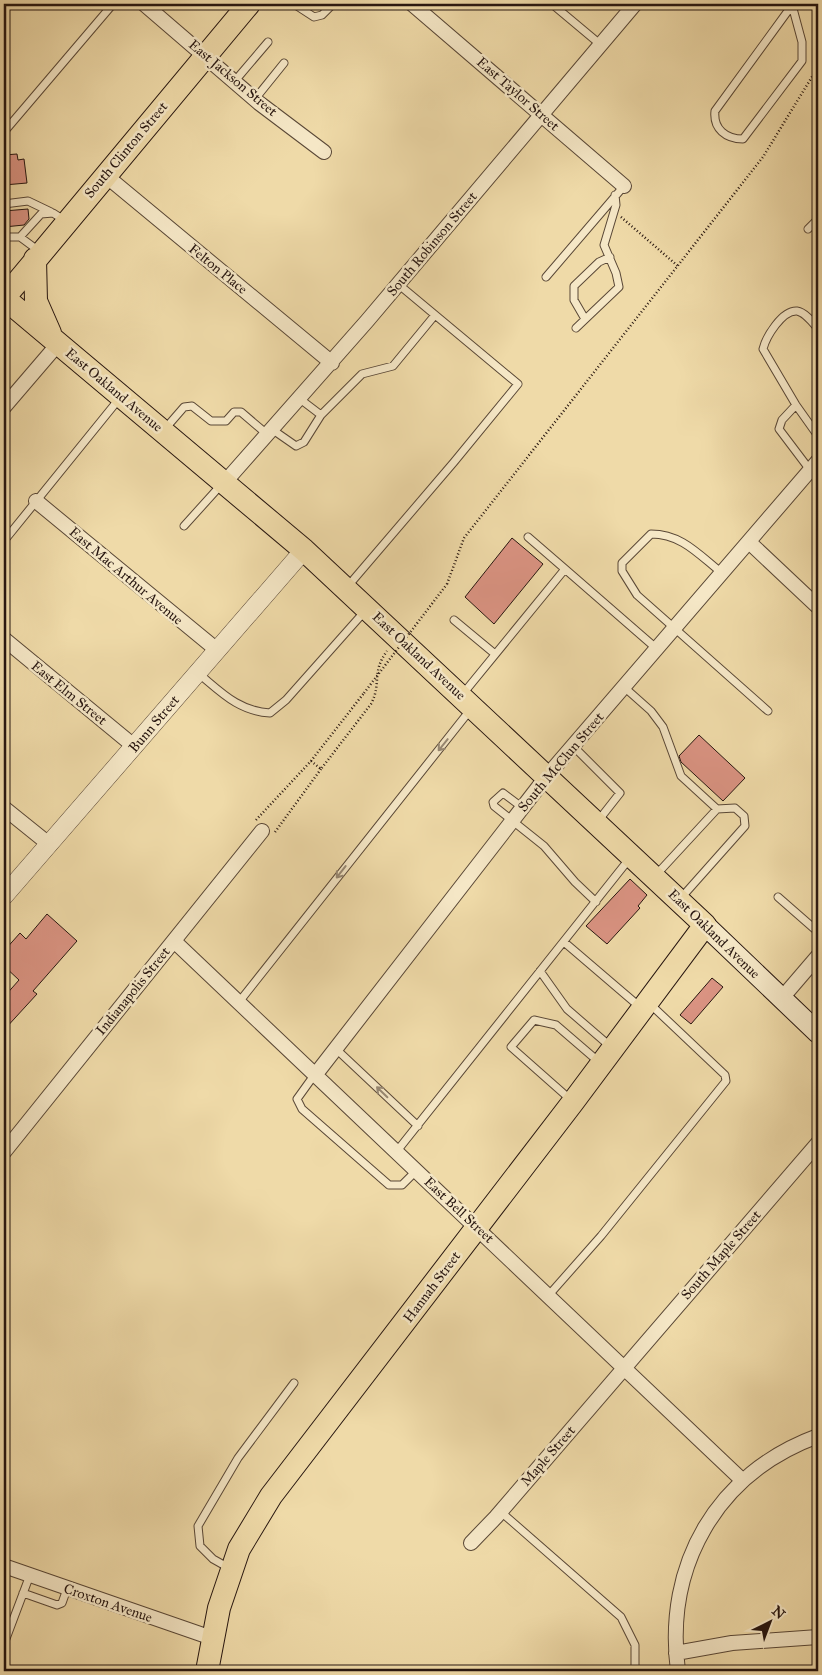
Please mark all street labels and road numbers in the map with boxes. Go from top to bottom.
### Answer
street label: East Jackson Street [185,36,281,121]
street label: East Taylor Street [473,54,563,135]
street label: South Clinton Street [81,98,171,202]
street label: South Robinson Street [383,188,481,300]
street label: Felton Place [185,240,251,298]
street label: East Oakland Avenue [62,344,166,436]
street label: East Mac Arthur Avenue [66,523,187,629]
street label: East Oakland Avenue [369,608,469,704]
street label: East Elm Street [28,657,110,729]
street label: Bunn Street [125,692,183,756]
street label: South McClun Street [514,709,608,815]
street label: East Oakland Avenue [664,886,764,982]
street label: Indianapolis Street [92,943,174,1039]
street label: East Bell Street [420,1173,498,1247]
street label: South Maple Street [677,1207,765,1303]
street label: Hannah Street [400,1248,464,1326]
street label: Maple Street [517,1422,579,1490]
street label: Croxton Avenue [61,1580,155,1626]

